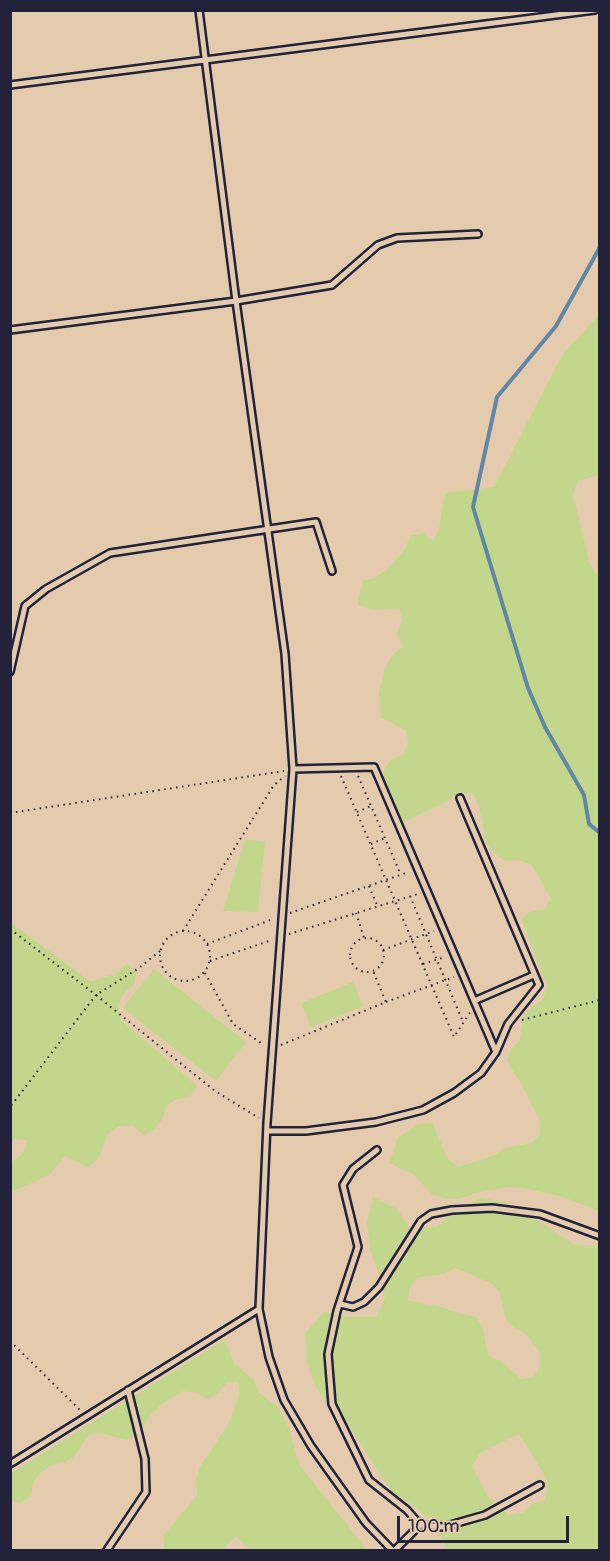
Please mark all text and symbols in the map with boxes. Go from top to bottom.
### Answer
scale bar [400,1504,572,1542]
text: 100 m [408,1515,460,1538]

